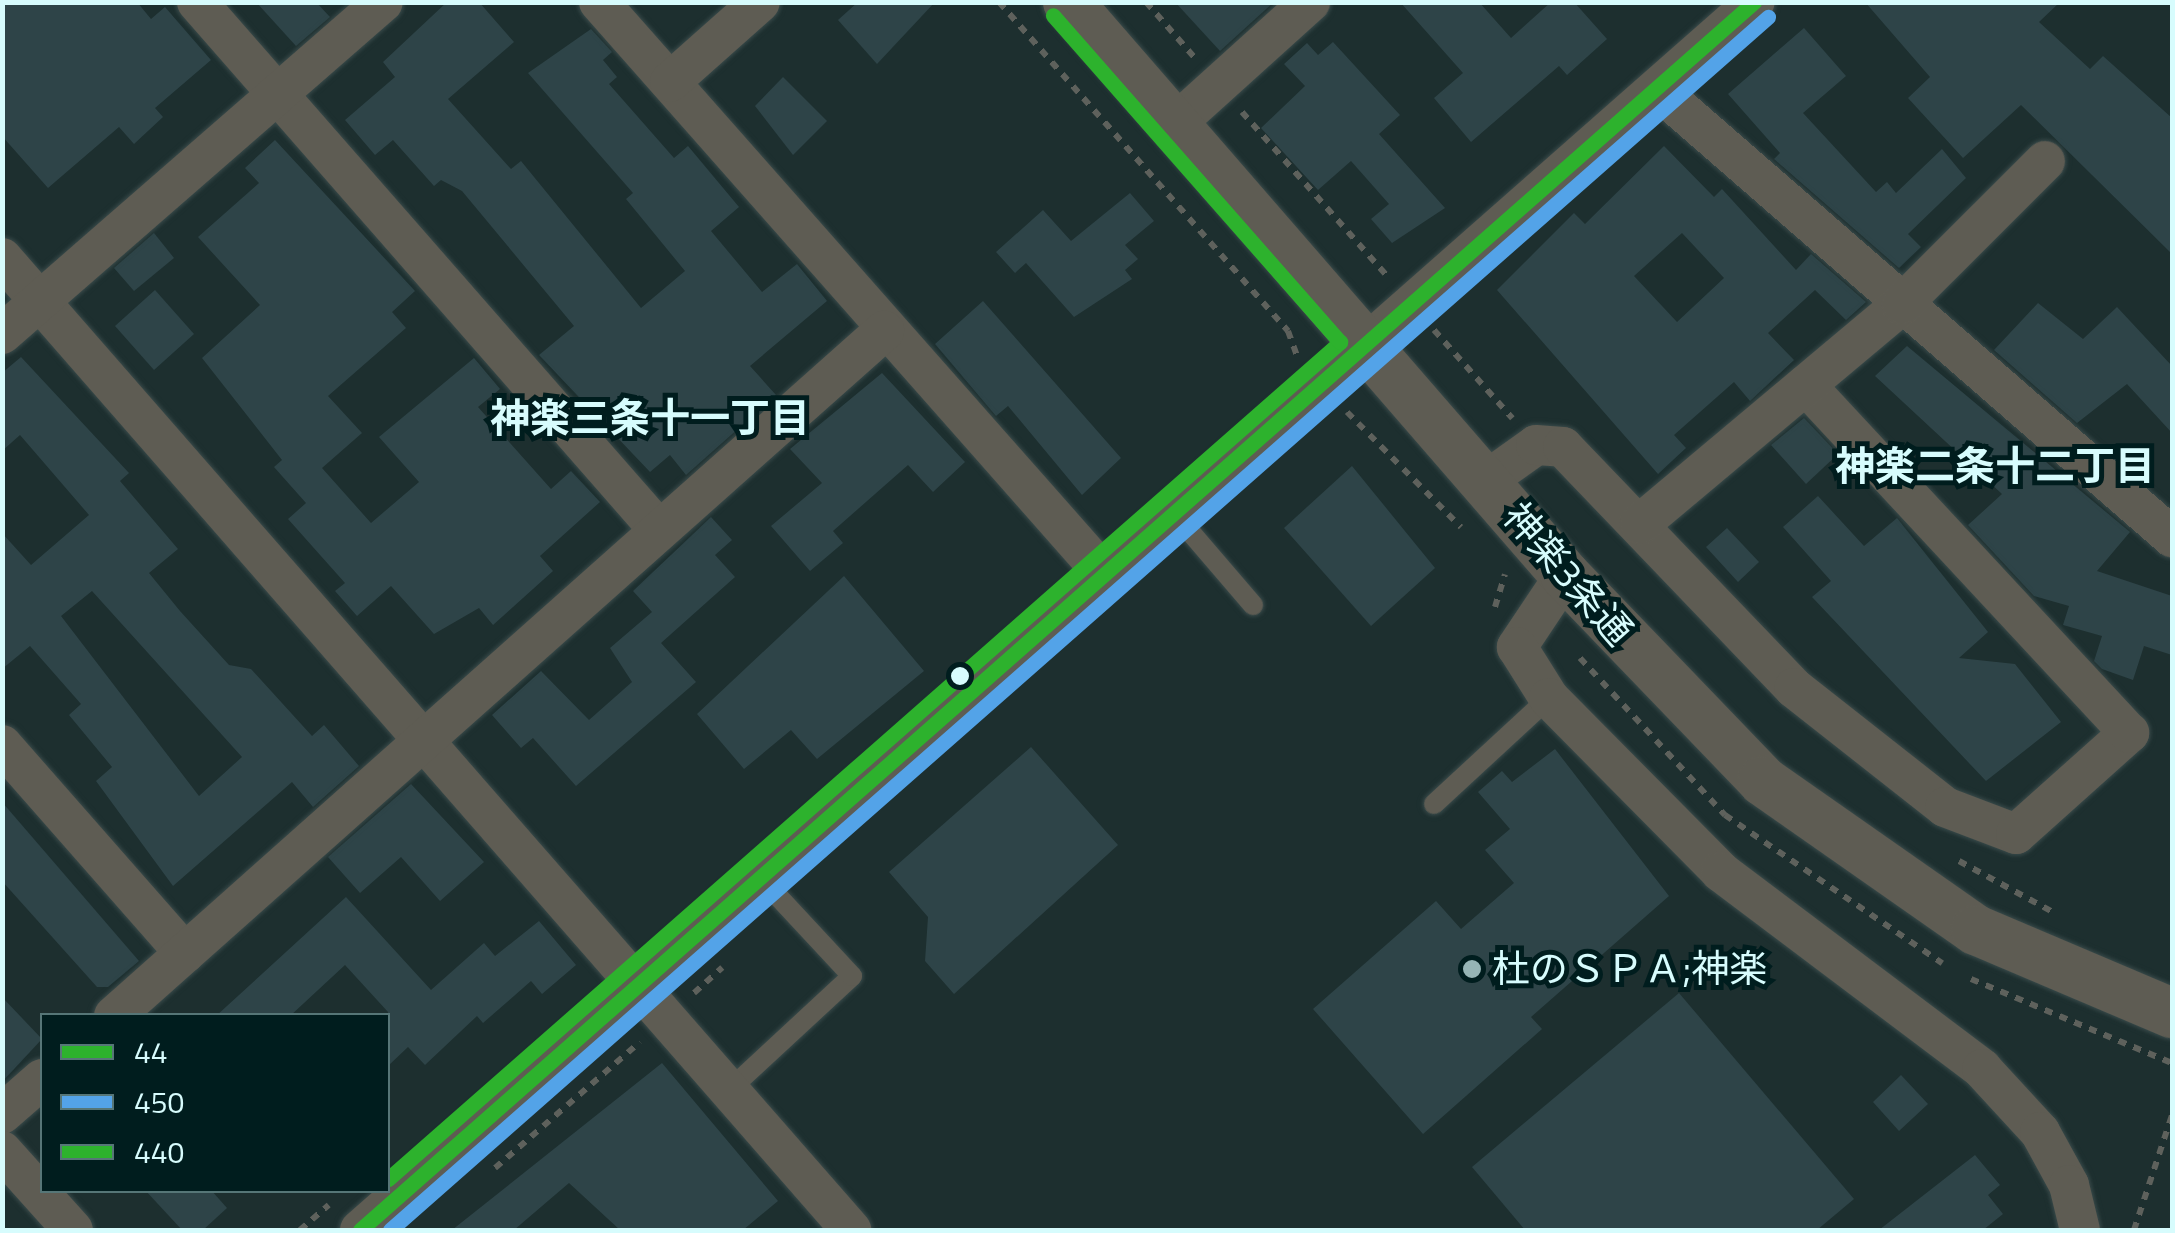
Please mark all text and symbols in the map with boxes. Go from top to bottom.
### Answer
district label: 神楽三条十一丁目 [490,394,810,442]
district label: 神楽二条十二丁目 [1835,442,2155,490]
street label: 神楽3条通 [1494,494,1642,654]
unlabelled marker [950,666,970,686]
place label: 杜のＳＰＡ;神楽 [1492,946,1767,992]
marker: 杜のＳＰＡ;神楽 [1461,958,1483,980]
legend [40,1013,390,1193]
text: 44 [134,1029,168,1075]
text: 450 [134,1079,184,1125]
text: 440 [134,1129,184,1175]

